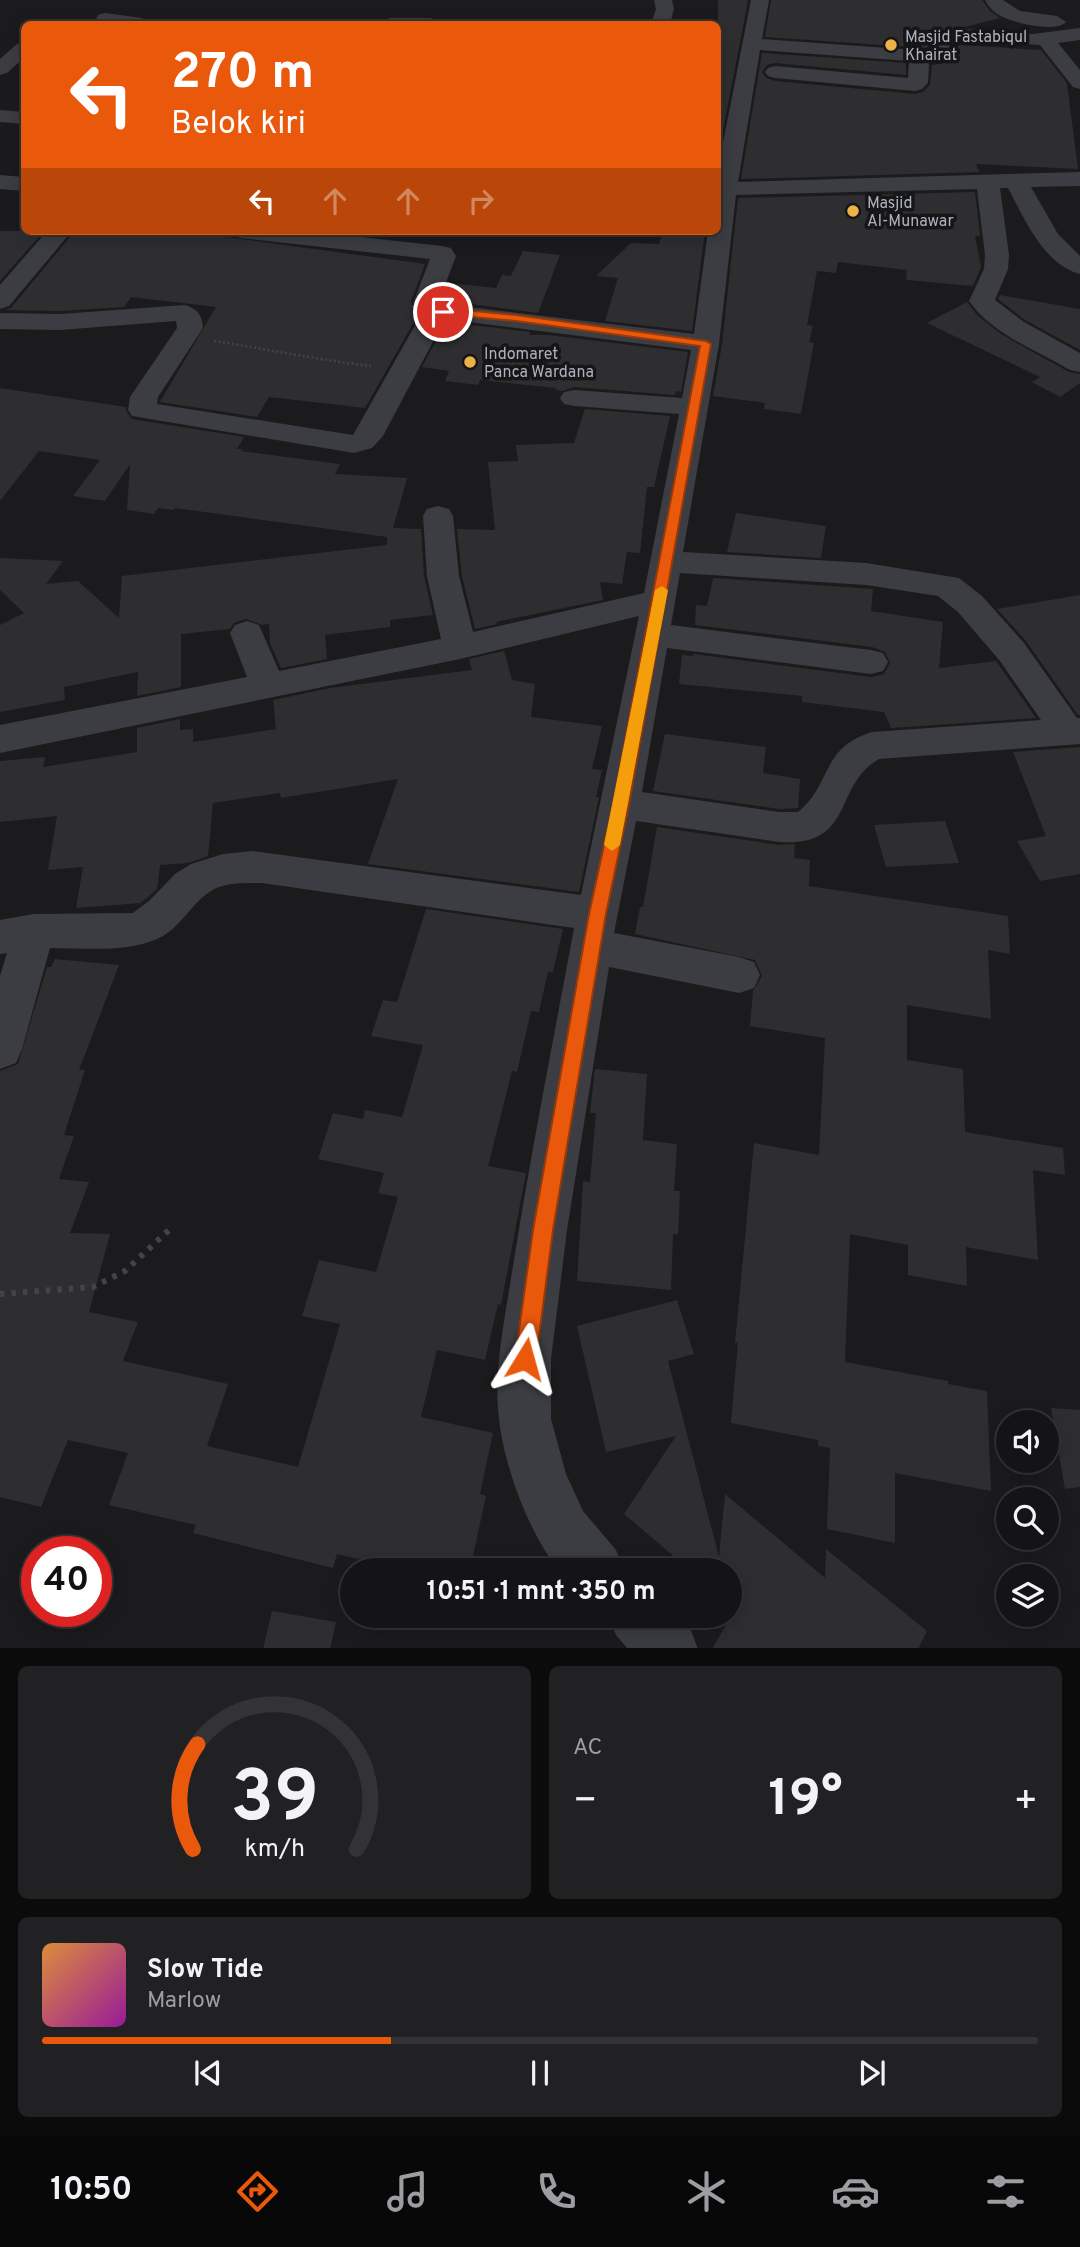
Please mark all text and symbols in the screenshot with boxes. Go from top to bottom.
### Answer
place label: Masjid Fastabiqul Khairat [905,28,1027,66]
marker: Masjid Fastabiqul Khairat [883,37,899,53]
text: 270 m [171,44,314,106]
icon: left [56,49,147,140]
text: Belok kiri [171,105,306,145]
icon: left [243,182,281,220]
icon: ahead [316,182,354,220]
icon: ahead [389,182,427,220]
icon: right [462,182,500,220]
place label: Masjid Al-Munawar [867,194,954,232]
marker: Masjid Al-Munawar [845,203,861,219]
pin [413,282,473,342]
icon: arrive [424,293,462,331]
place label: Indomaret Panca Wardana [484,345,594,383]
marker: Indomaret Panca Wardana [462,354,478,370]
position arrow [488,1322,562,1396]
map controls [996,1410,1059,1627]
button: sound [996,1410,1059,1473]
button: search [996,1487,1059,1550]
speed limit sign: 40 [21,1536,112,1627]
button: layers [996,1564,1059,1627]
text: 10:51 · 1 mnt · 350 m [427,1576,655,1609]
text: AC [573,1734,602,1763]
text: 39 [230,1755,319,1847]
text: 19° [768,1768,843,1834]
text: − [573,1778,598,1827]
text: + [1013,1778,1038,1827]
text: km/h [244,1833,305,1865]
text: Slow Tide [147,1954,264,1987]
text: Marlow [147,1987,221,2016]
icon: previous [189,2054,227,2092]
icon: pause [521,2054,559,2092]
icon: next [853,2054,891,2092]
icon: directions [233,2167,282,2216]
icon: music [383,2167,432,2216]
icon: phone [532,2167,581,2216]
icon: climate [682,2167,731,2216]
icon: car [831,2167,880,2216]
icon: filters [981,2167,1030,2216]
text: 10:50 [50,2171,132,2211]

